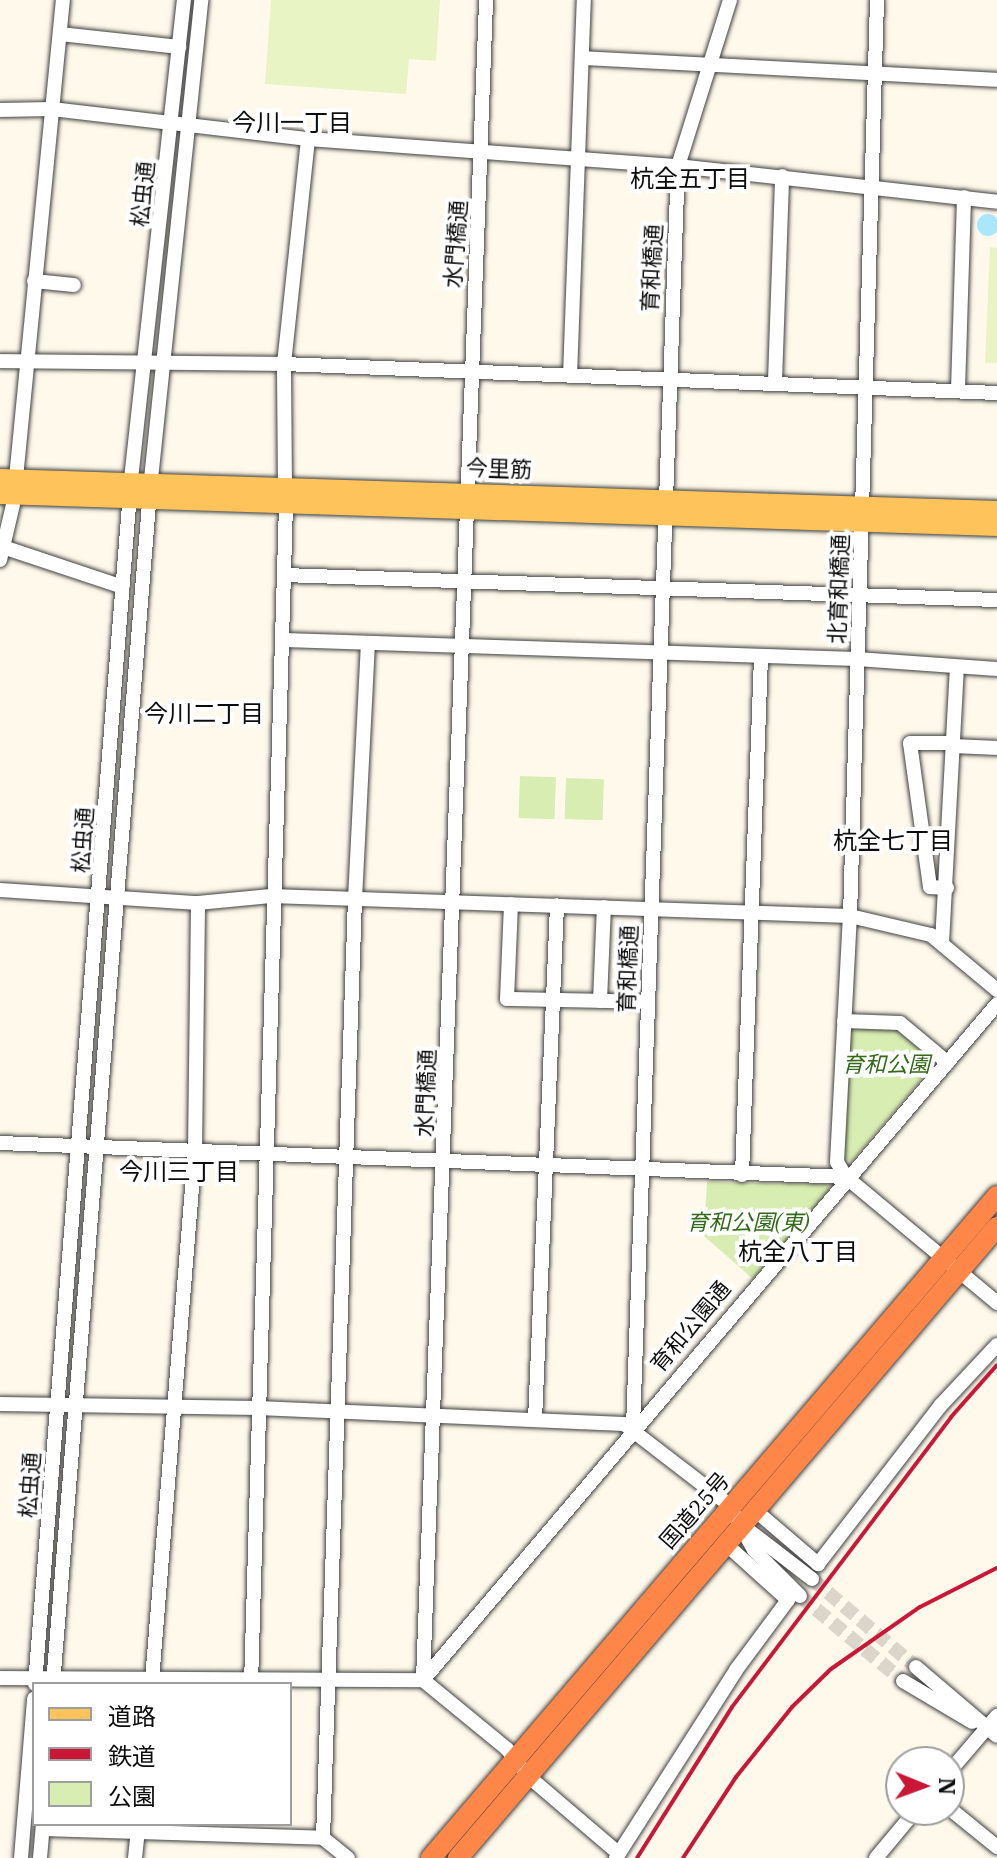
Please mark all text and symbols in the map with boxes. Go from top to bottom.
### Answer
district label: 今川一丁目 [232,109,352,137]
street label: 松虫通 [125,160,159,228]
district label: 杭全五丁目 [630,165,750,193]
street label: 水門橋通 [439,199,471,289]
street label: 育和橋通 [636,223,666,313]
street label: 今里筋 [466,454,532,482]
street label: 北育和橋通 [823,534,853,644]
district label: 今川二丁目 [144,700,264,728]
street label: 松虫通 [67,806,97,874]
district label: 杭全七丁目 [833,827,953,855]
street label: 育和橋通 [612,925,642,1013]
street label: 水門橋通 [410,1049,440,1137]
park label: 育和公園 [842,1051,930,1077]
district label: 今川三丁目 [119,1158,239,1186]
park label: 育和公園(東) [686,1209,810,1235]
district label: 杭全八丁目 [738,1238,858,1266]
street label: 育和公園通 [645,1275,735,1377]
street label: 松虫通 [14,1451,44,1519]
street label: 国道25号 [654,1466,734,1554]
legend [32,1682,292,1826]
text: 道路 [108,1700,156,1732]
text: 鉄道 [108,1740,156,1772]
north arrow [885,1746,965,1826]
text: N [933,1777,962,1795]
text: 公園 [108,1780,156,1812]

